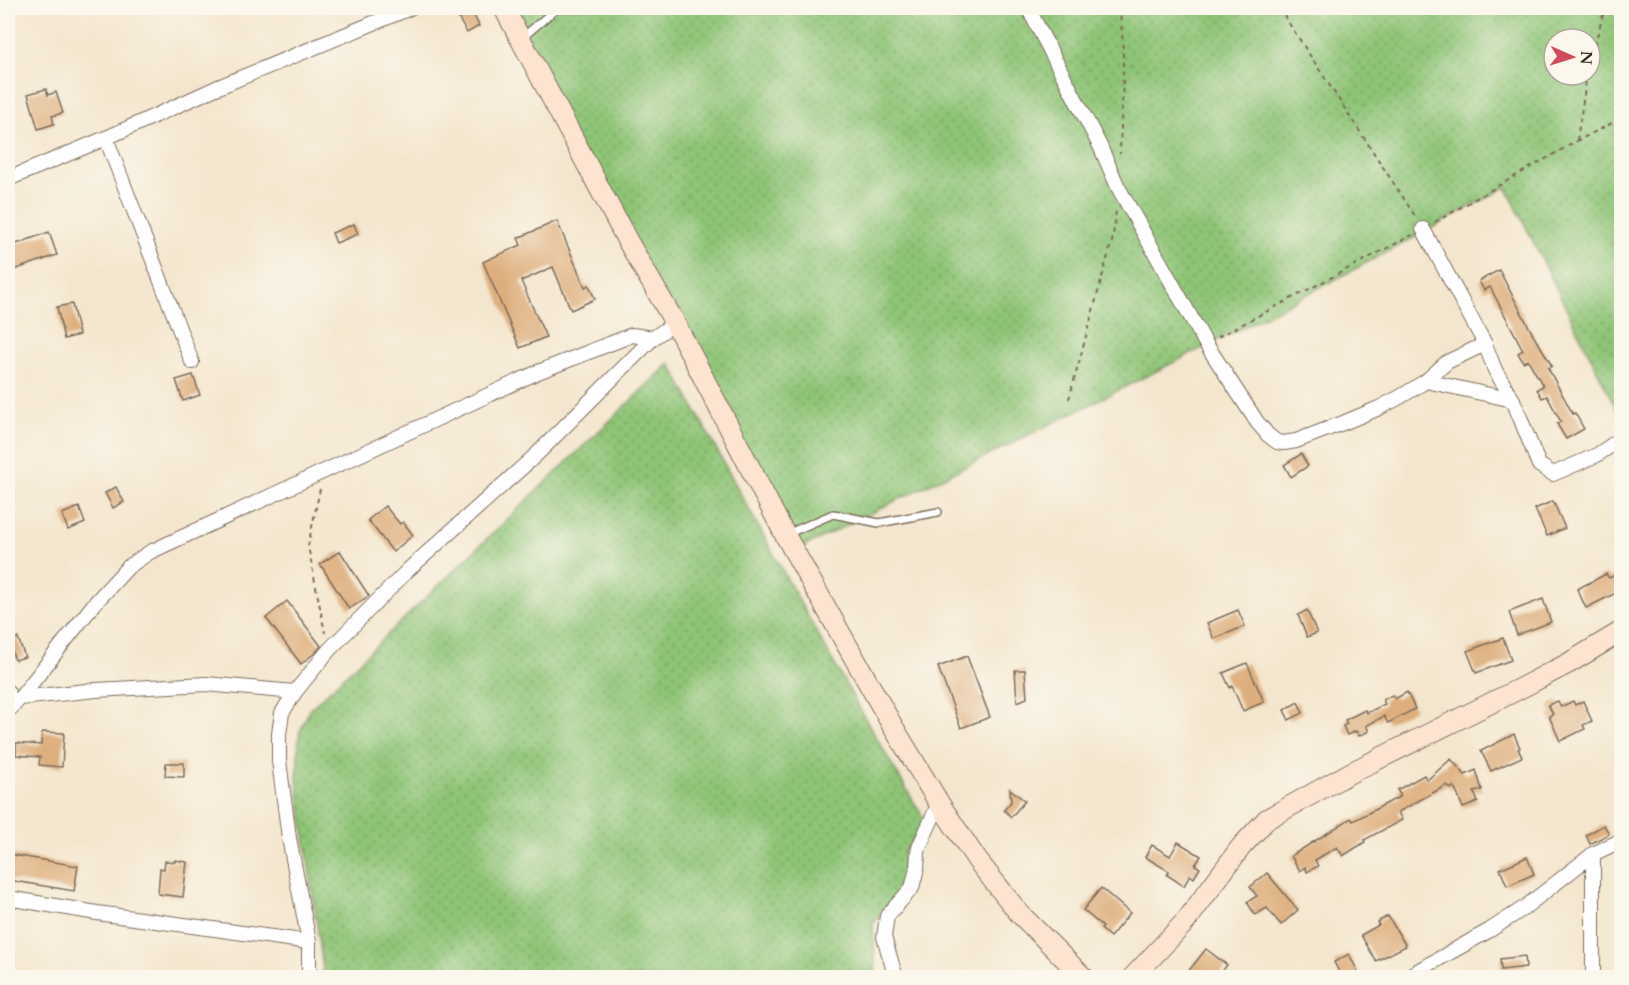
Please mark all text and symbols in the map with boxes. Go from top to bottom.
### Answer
north arrow [1542,27,1602,87]
text: N [1575,50,1597,65]

